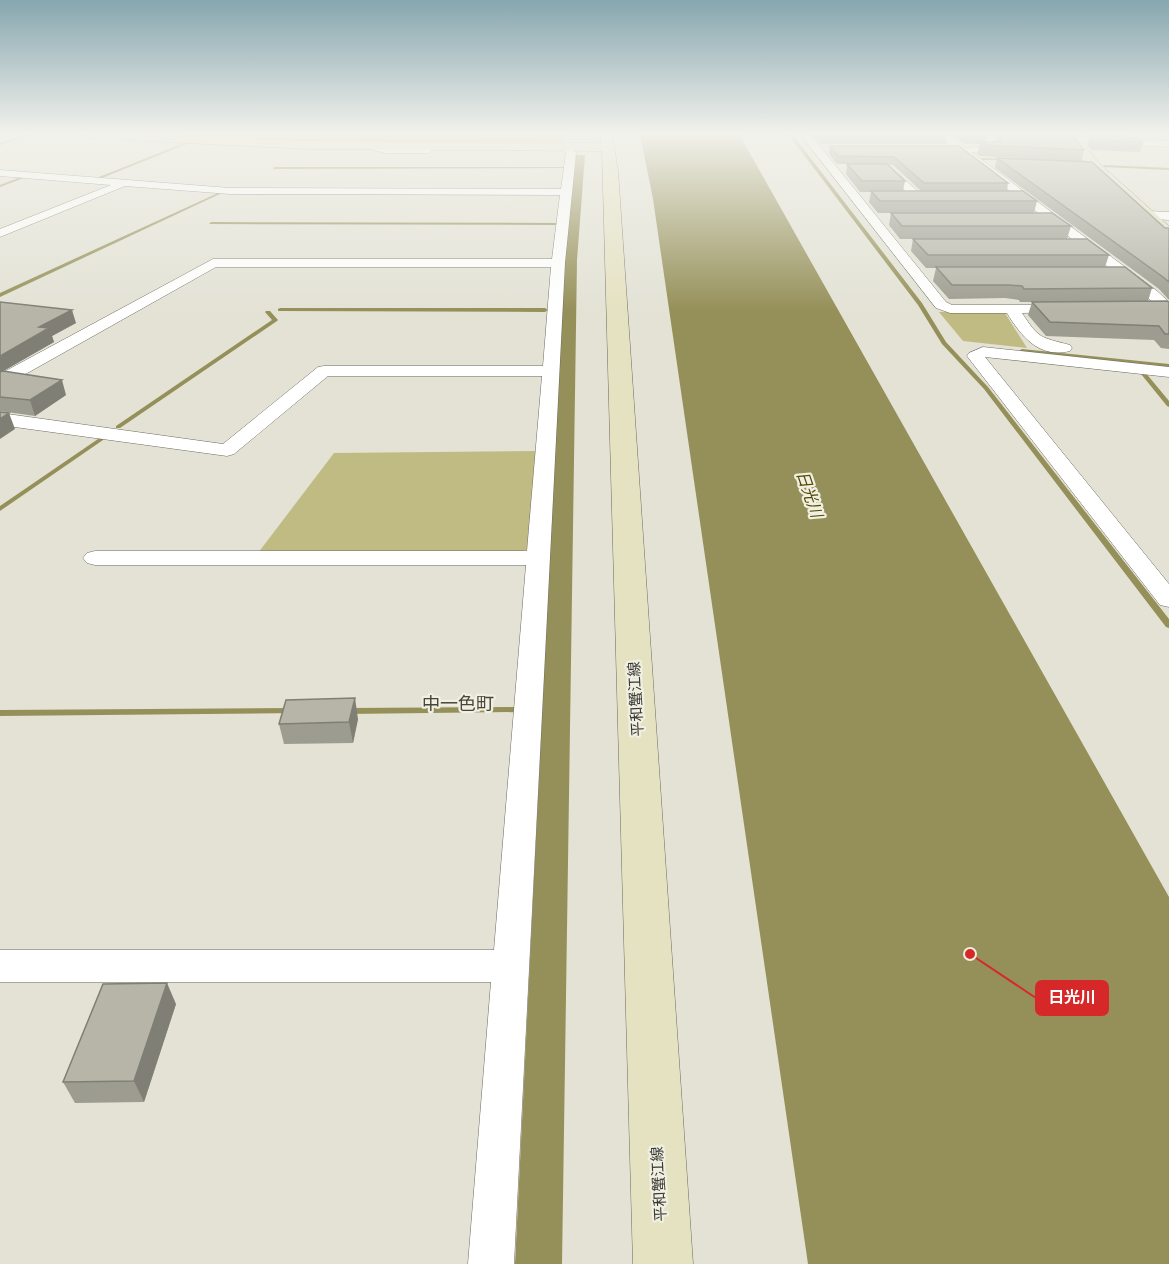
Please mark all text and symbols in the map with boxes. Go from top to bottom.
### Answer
water label: 日光川 [793,468,828,522]
street label: 平和蟹江線 [624,661,647,737]
district label: 中一色町 [422,692,494,715]
callout: 日光川 [1036,981,1108,1015]
text: 日光川 [1048,987,1096,1007]
street label: 平和蟹江線 [647,1146,670,1222]

